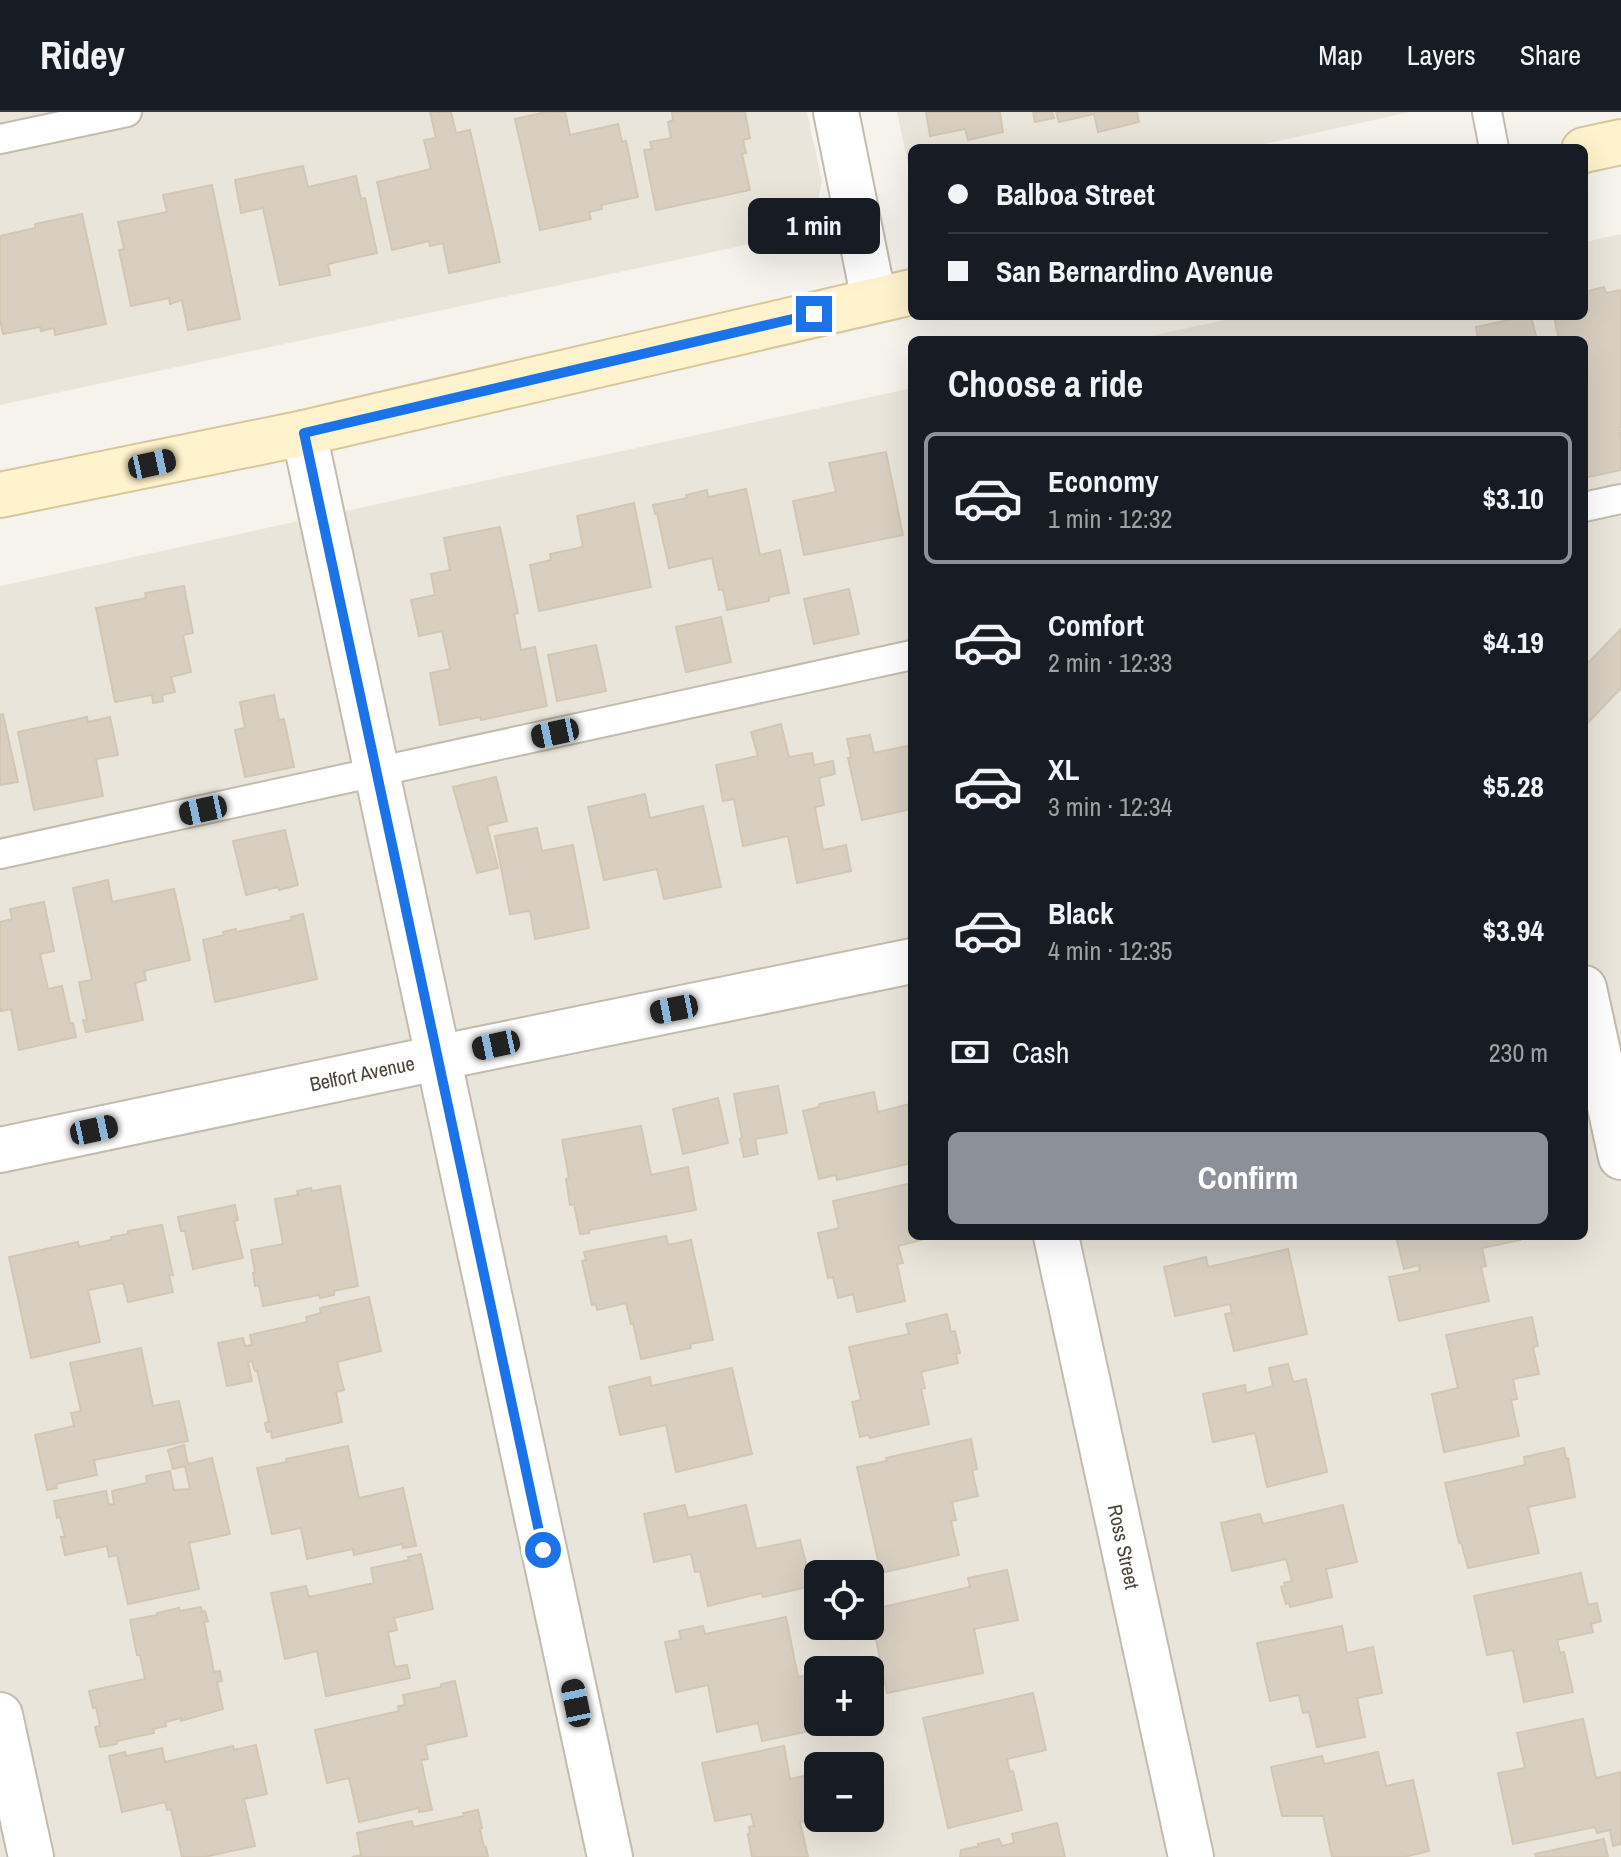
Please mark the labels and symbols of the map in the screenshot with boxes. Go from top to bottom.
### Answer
callout: 1 min [748,198,880,254]
route end [796,296,832,332]
car [126,447,178,481]
car [529,716,581,750]
car [177,793,229,827]
car [648,993,700,1025]
car [470,1028,522,1062]
street label: Belfort Avenue [307,1049,417,1097]
car [68,1113,120,1147]
street label: Ross Street [1102,1502,1146,1592]
route start [525,1532,561,1568]
car [559,1677,593,1729]

